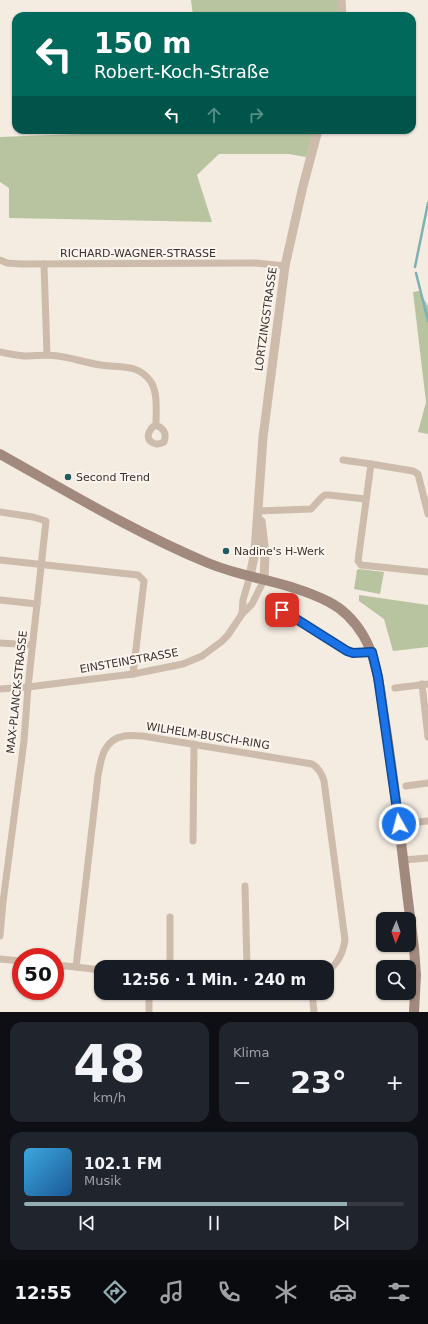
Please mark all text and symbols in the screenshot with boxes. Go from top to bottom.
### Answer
text: 150 m [94,27,191,60]
icon: left [28,28,80,80]
text: Robert-Koch-Straße [94,61,269,82]
icon: left [161,104,183,126]
icon: ahead [203,104,225,126]
icon: right [245,104,267,126]
street label: RICHARD-WAGNER-STRASSE [60,247,216,260]
street label: LORTZINGSTRASSE [252,266,280,372]
place label: Second Trend [76,471,150,484]
marker: Second Trend [63,472,73,482]
place label: Nadine's H-Werk [234,545,325,558]
marker: Nadine's H-Werk [221,546,231,556]
pin [265,593,299,627]
icon: arrive [271,599,293,621]
street label: MAX-PLANCK-STRASSE [4,630,30,754]
street label: EINSTEINSTRASSE [79,646,179,676]
street label: WILHELM-BUSCH-RING [145,720,271,752]
position arrow [378,803,420,845]
north arrow [376,912,416,952]
map controls [376,912,416,1000]
speed limit sign: 50 [12,948,64,1000]
button: search [376,960,416,1000]
text: 12:56 · 1 Min. · 240 m [122,971,306,989]
text: 48 [73,1034,146,1094]
text: Klima [233,1045,269,1060]
text: 23° [290,1065,347,1100]
text: − [233,1070,251,1095]
text: + [386,1070,404,1095]
text: km/h [93,1090,126,1105]
text: 102.1 FM [84,1155,162,1173]
text: Musik [84,1173,121,1188]
icon: previous [76,1212,98,1234]
icon: pause [203,1212,225,1234]
icon: next [330,1212,352,1234]
icon: directions [101,1278,129,1306]
icon: music [158,1278,186,1306]
icon: phone [215,1278,243,1306]
icon: climate [272,1278,300,1306]
icon: car [329,1278,357,1306]
icon: filters [385,1278,413,1306]
text: 12:55 [14,1282,72,1303]

